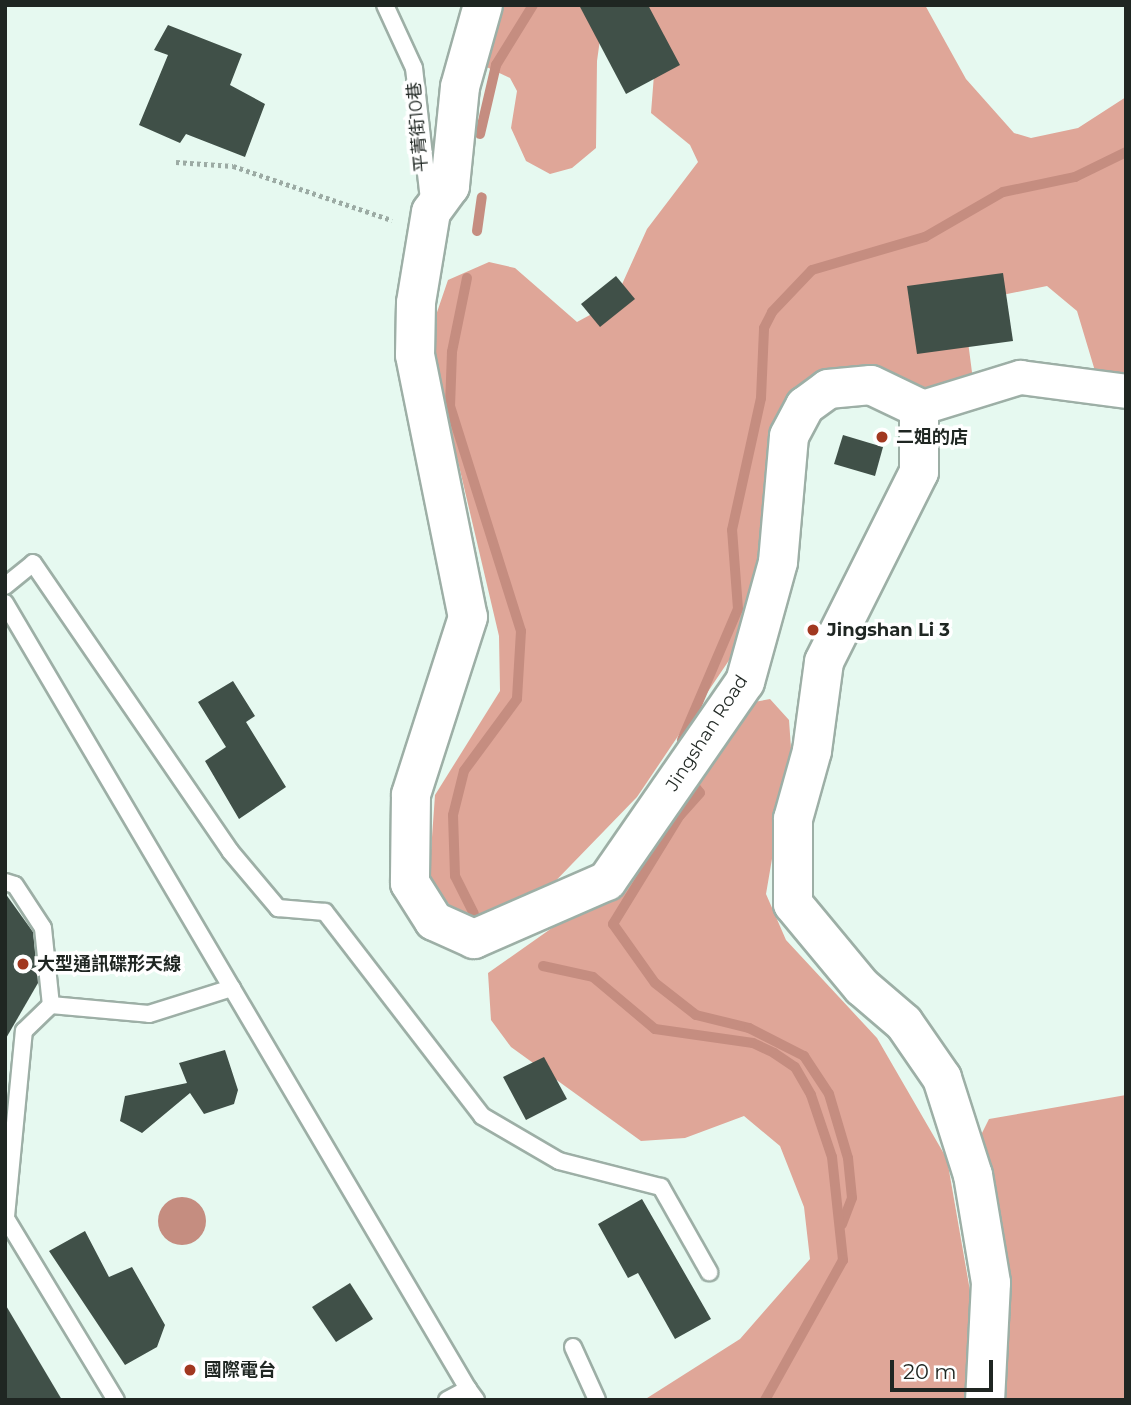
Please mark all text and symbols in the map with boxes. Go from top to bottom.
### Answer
street label: 平菁街10巷 [403,81,433,173]
place label: 二姐的店 [896,426,968,448]
marker: 二姐的店 [874,429,890,445]
place label: Jingshan Li 3 [827,619,950,641]
marker: Jingshan Li 3 [805,622,821,638]
street label: Jingshan Road [661,671,753,795]
place label: 大型通訊碟形天線 [37,953,181,975]
marker: 大型通訊碟形天線 [15,956,31,972]
scale bar [893,1346,996,1390]
place label: 國際電台 [204,1359,276,1381]
text: 20 m [903,1359,957,1384]
marker: 國際電台 [182,1362,198,1378]

